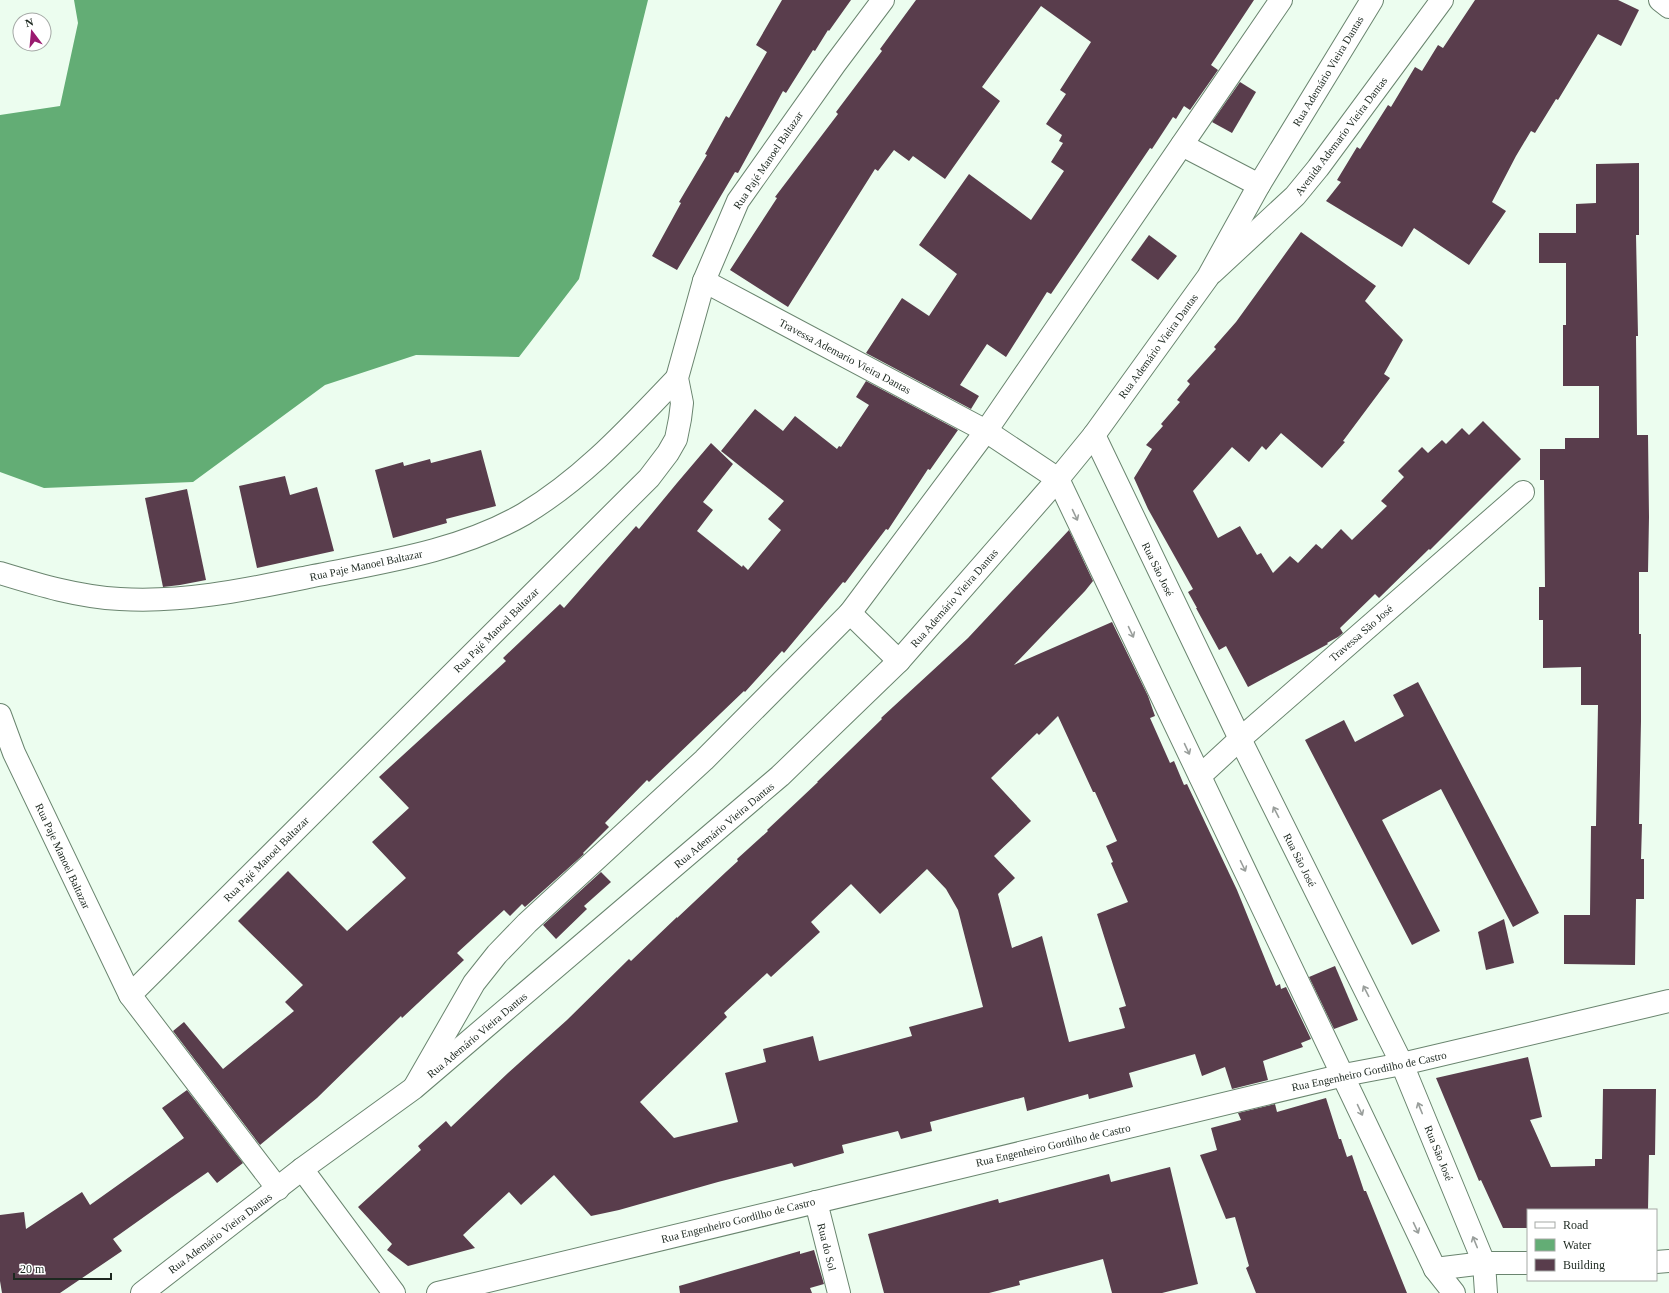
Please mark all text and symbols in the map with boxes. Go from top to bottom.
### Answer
north arrow [12,12,52,52]
street label: Rua Ademário Vieira Dantas [1290,14,1366,128]
text: N [24,16,35,29]
street label: Avenida Ademario Vieira Dantas [1293,74,1389,198]
street label: Rua Pajé Manoel Baltazar [731,109,805,211]
street label: Rua Ademário Vieira Dantas [1116,291,1200,401]
street label: Travessa Ademario Vieira Dantas [777,316,913,396]
one-way arrow [1072,508,1079,520]
street label: Rua São José [1140,540,1176,598]
street label: Rua Ademário Vieira Dantas [908,546,1000,650]
street label: Rua Paje Manoel Baltazar [308,547,424,583]
street label: Rua Pajé Manoel Baltazar [451,585,541,675]
street label: Travessa São José [1327,602,1395,664]
one-way arrow [1128,626,1135,638]
one-way arrow [1184,743,1191,755]
street label: Rua Ademário Vieira Dantas [672,780,776,870]
street label: Rua Paje Manoel Baltazar [33,801,93,911]
one-way arrow [1272,806,1279,818]
street label: Rua Pajé Manoel Baltazar [221,814,311,904]
street label: Rua São José [1281,831,1319,889]
one-way arrow [1240,860,1247,872]
one-way arrow [1361,985,1369,997]
street label: Rua Ademário Vieira Dantas [425,990,529,1080]
street label: Rua Engenheiro Gordilho de Castro [1290,1049,1448,1093]
one-way arrow [1416,1103,1424,1115]
one-way arrow [1357,1104,1364,1116]
street label: Rua Engenheiro Gordilho de Castro [975,1121,1132,1169]
street label: Rua São José [1422,1124,1456,1183]
street label: Rua Ademário Vieira Dantas [166,1190,274,1276]
street label: Rua Engenheiro Gordilho de Castro [660,1195,817,1245]
legend [1527,1209,1657,1281]
text: Road [1563,1218,1588,1232]
street label: Rua do Sol [815,1222,839,1272]
one-way arrow [1413,1222,1420,1234]
one-way arrow [1471,1236,1478,1248]
text: Water [1563,1238,1591,1252]
scale bar [14,1255,111,1281]
text: Building [1563,1258,1605,1272]
text: 20 m [20,1262,45,1276]

